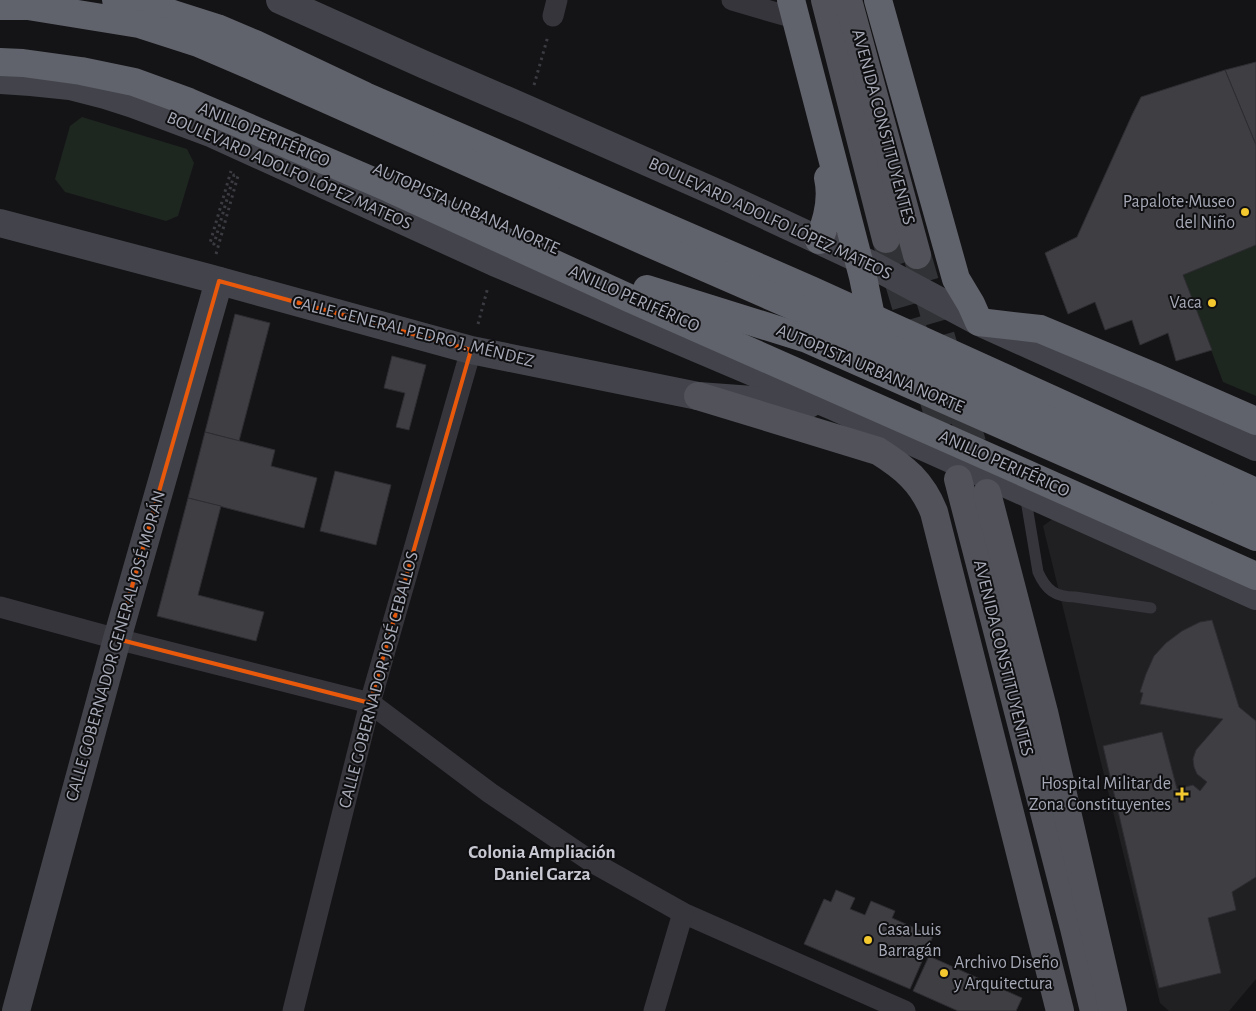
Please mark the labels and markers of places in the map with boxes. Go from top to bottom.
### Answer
place label: Papalote•Museo del Niño [1123,193,1235,232]
marker: Papalote•Museo del Niño [1239,206,1251,218]
place label: Vaca [1169,294,1202,312]
marker: Vaca [1206,297,1218,309]
place label: Hospital Militar de Zona Constituyentes [1029,775,1171,814]
marker: Hospital Militar de Zona Constituyentes [1175,787,1189,801]
place label: Casa Luis Barragán [878,921,942,960]
marker: Casa Luis Barragán [862,934,874,946]
place label: Archivo Diseño y Arquitectura [953,954,1059,993]
marker: Archivo Diseño y Arquitectura [938,967,950,979]

